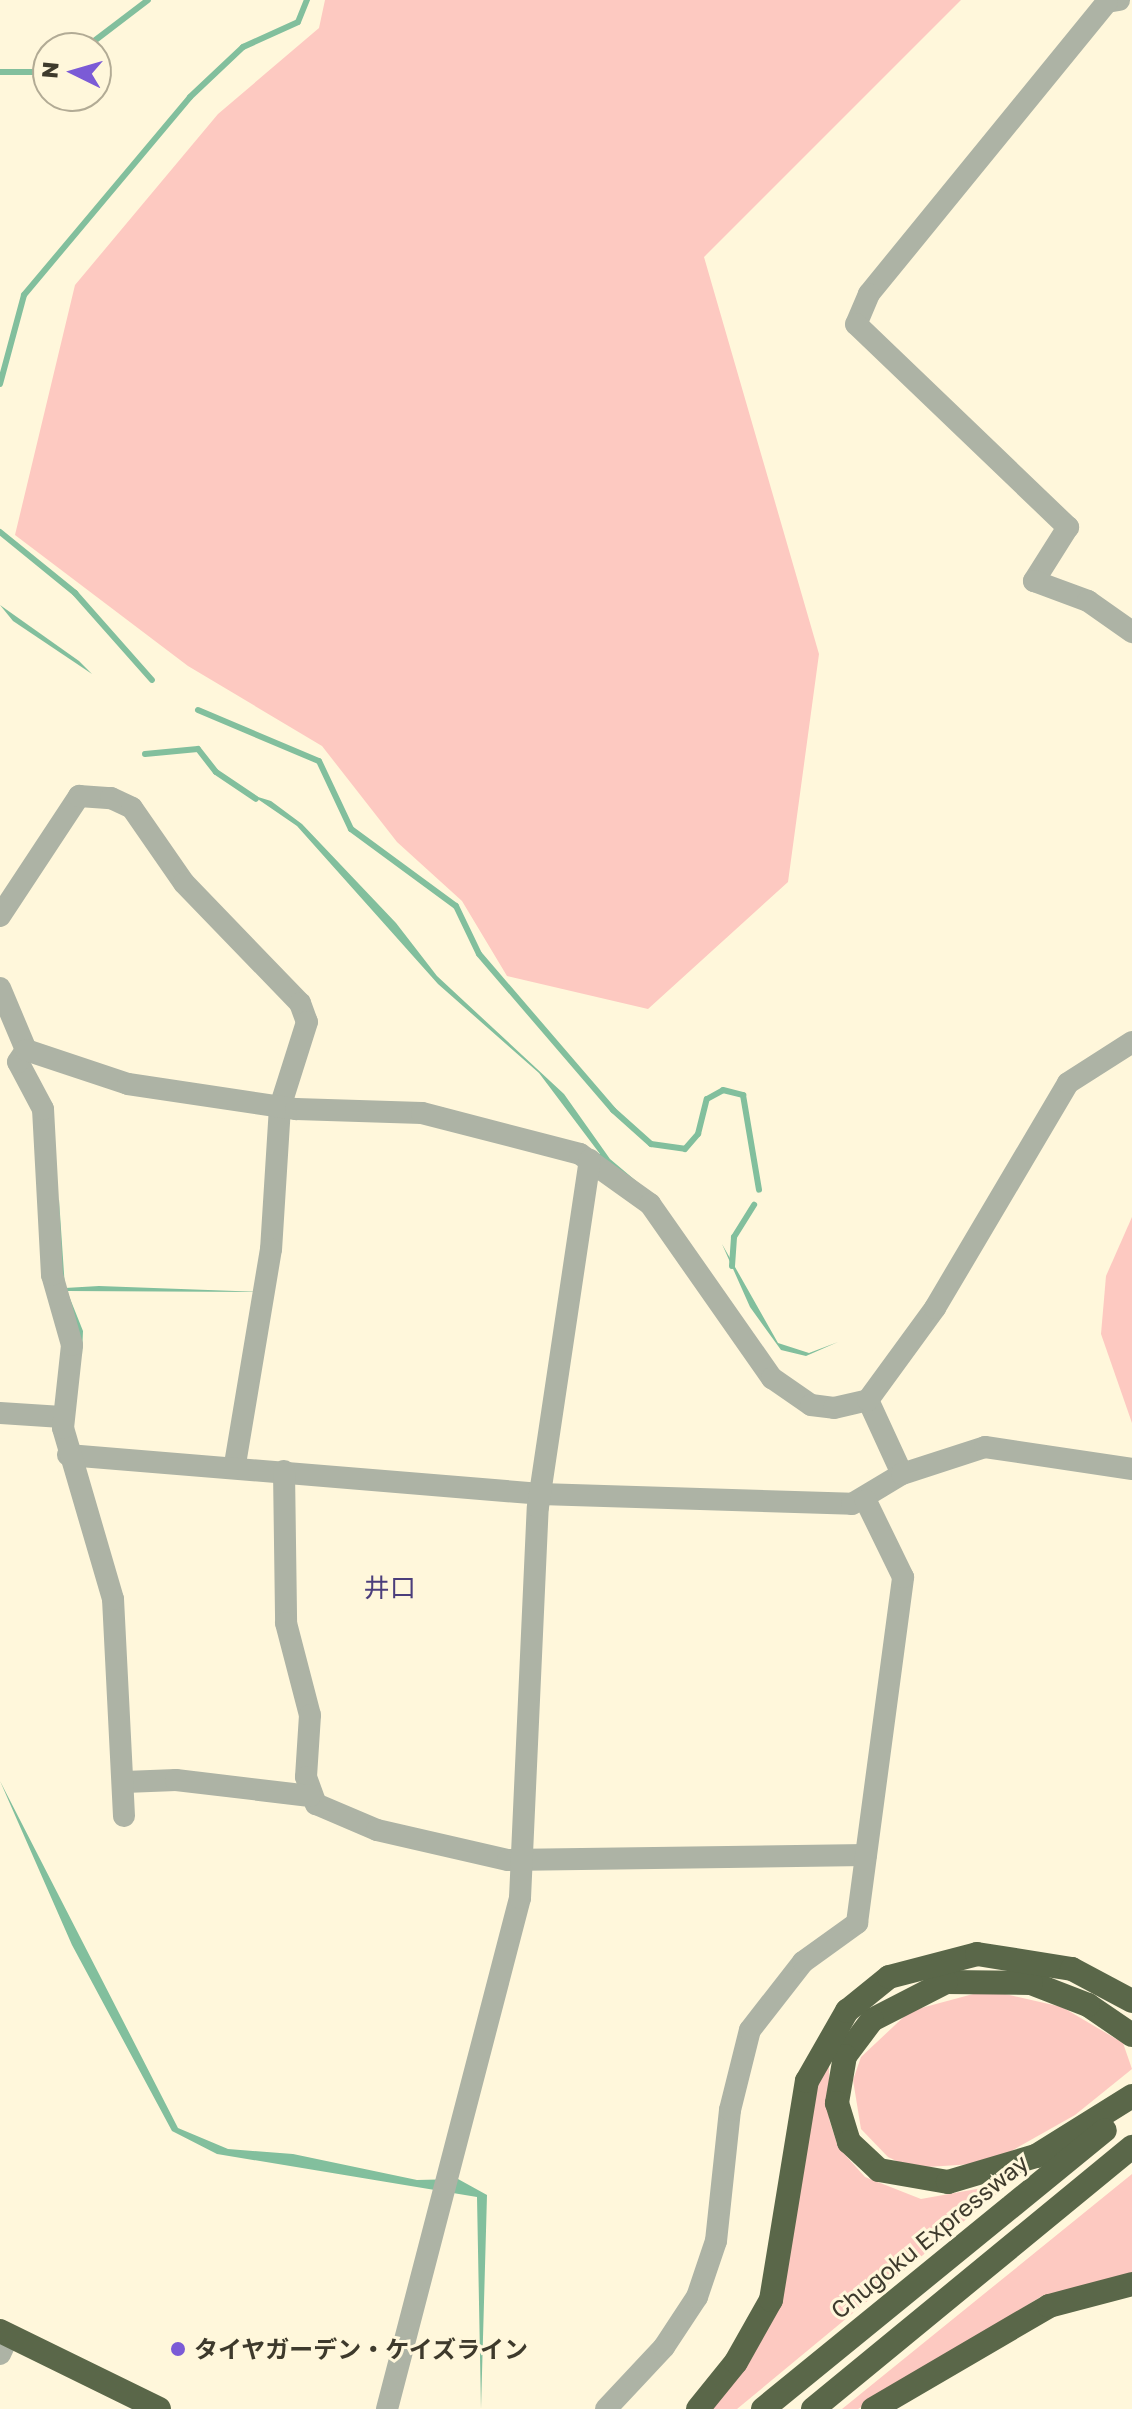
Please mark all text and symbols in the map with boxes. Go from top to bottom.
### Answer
north arrow [32,32,112,112]
text: N [35,61,64,80]
district label: 井口 [364,1572,416,1604]
street label: Chugoku Expressway [825,2148,1033,2324]
place label: タイヤガーデン・ケイズライン [194,2335,530,2363]
marker: タイヤガーデン・ケイズライン [169,2340,187,2358]

